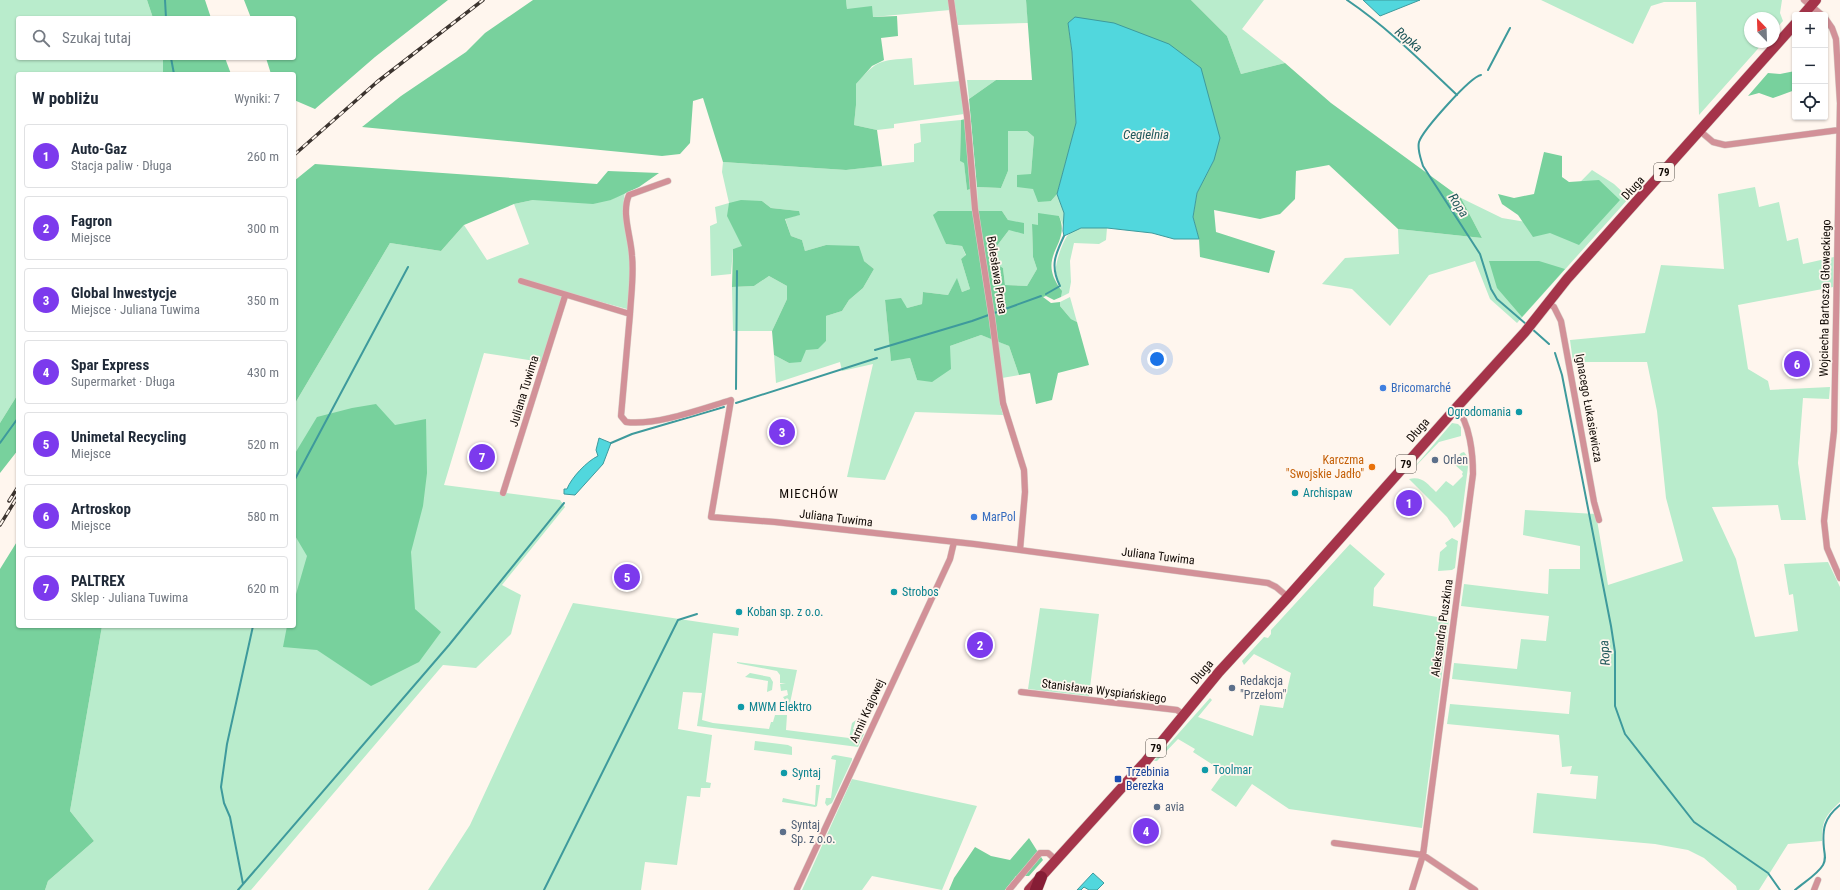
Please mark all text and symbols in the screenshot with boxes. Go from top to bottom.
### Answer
north arrow [1744,12,1780,48]
map controls [1792,12,1828,120]
button: + [1792,12,1828,48]
search box [16,16,296,60]
water label: Ropka [1392,24,1425,55]
icon: search [30,27,52,49]
text: Szukaj tutaj [62,29,131,47]
button: − [1792,48,1828,84]
button: locate [1792,84,1828,120]
text: W pobliżu [32,88,99,108]
text: Wyniki: 7 [234,91,280,106]
water label: Cegielnia [1123,127,1169,142]
text: Auto-Gaz [71,140,127,158]
text: 1 [43,149,49,164]
text: 260 m [247,149,279,164]
text: Stacja paliw · Długa [71,158,172,173]
road number: 79 [1654,163,1674,181]
street label: Długa [1619,173,1648,203]
water label: Ropa [1445,191,1472,220]
text: Fagron [71,212,112,230]
street label: Wojciecha Bartosza Głowackiego [1817,219,1833,377]
text: 2 [43,221,49,236]
text: 300 m [247,221,279,236]
text: Miejsce [71,230,111,245]
street label: Bolesława Prusa [984,235,1010,315]
text: Global Inwestycje [71,284,177,302]
text: 3 [43,293,49,308]
text: 350 m [247,293,279,308]
text: Miejsce · Juliana Tuwima [71,302,200,317]
your location [1147,349,1167,369]
pin: 6 [1784,349,1810,379]
street label: Juliana Tuwima [507,353,542,428]
street label: Ignacego Łukasiewicza [1573,353,1605,464]
text: Spar Express [71,356,149,374]
text: 4 [43,365,49,380]
text: 430 m [247,365,279,380]
text: Supermarket · Długa [71,374,175,389]
place label: Bricomarché [1391,381,1451,395]
marker: Bricomarché [1378,383,1388,393]
place label: Ogrodomania [1447,405,1511,419]
marker: Ogrodomania [1514,407,1524,417]
street label: Długa [1404,415,1432,445]
pin: 3 [769,417,795,447]
text: Unimetal Recycling [71,428,186,446]
text: 5 [43,437,49,452]
text: 520 m [247,437,279,452]
pin: 7 [469,442,495,472]
text: Miejsce [71,446,111,461]
place label: Karczma "Swojskie Jadło" [1286,453,1364,481]
place label: Orlen [1443,453,1468,467]
road number: 79 [1396,455,1416,473]
marker: Orlen [1430,455,1440,465]
marker: Karczma "Swojskie Jadło" [1367,462,1377,472]
district label: MIECHÓW [779,486,839,501]
place label: Archispaw [1303,486,1353,500]
marker: Archispaw [1290,488,1300,498]
pin: 1 [1396,488,1422,518]
text: Artroskop [71,500,131,518]
street label: Juliana Tuwima [799,507,874,529]
text: 6 [43,509,49,524]
text: 580 m [247,509,279,524]
place label: MarPol [982,510,1016,524]
marker: MarPol [969,512,979,522]
text: Miejsce [71,518,111,533]
street label: Juliana Tuwima [1121,545,1196,567]
pin: 5 [614,562,640,592]
text: PALTREX [71,572,125,590]
street label: Aleksandra Puszkina [1428,578,1456,678]
text: 7 [43,581,49,596]
text: 620 m [247,581,279,596]
place label: Strobos [902,585,939,599]
marker: Strobos [889,587,899,597]
text: Sklep · Juliana Tuwima [71,590,188,605]
place label: Koban sp. z o.o. [747,605,823,619]
marker: Koban sp. z o.o. [734,607,744,617]
pin: 2 [967,630,993,660]
water label: Ropa [1596,640,1613,666]
street label: Długa [1188,657,1216,687]
place label: Redakcja "Przełom" [1240,674,1286,702]
street label: Stanisława Wyspiańskiego [1041,676,1167,706]
street label: Armii Krajowej [847,677,887,745]
marker: Redakcja "Przełom" [1227,683,1237,693]
place label: MWM Elektro [749,700,812,714]
marker: MWM Elektro [736,702,746,712]
road number: 79 [1146,739,1166,757]
place label: Toolmar [1213,763,1252,777]
place label: Trzebinia Berezka [1126,765,1170,793]
marker: Toolmar [1200,765,1210,775]
place label: Syntaj [792,766,821,780]
marker: Syntaj [779,768,789,778]
marker: Trzebinia Berezka [1113,774,1123,784]
place label: avia [1165,800,1185,814]
marker: avia [1152,802,1162,812]
pin: 4 [1133,816,1159,846]
place label: Syntaj Sp. z o.o. [791,818,835,846]
marker: Syntaj Sp. z o.o. [778,827,788,837]

